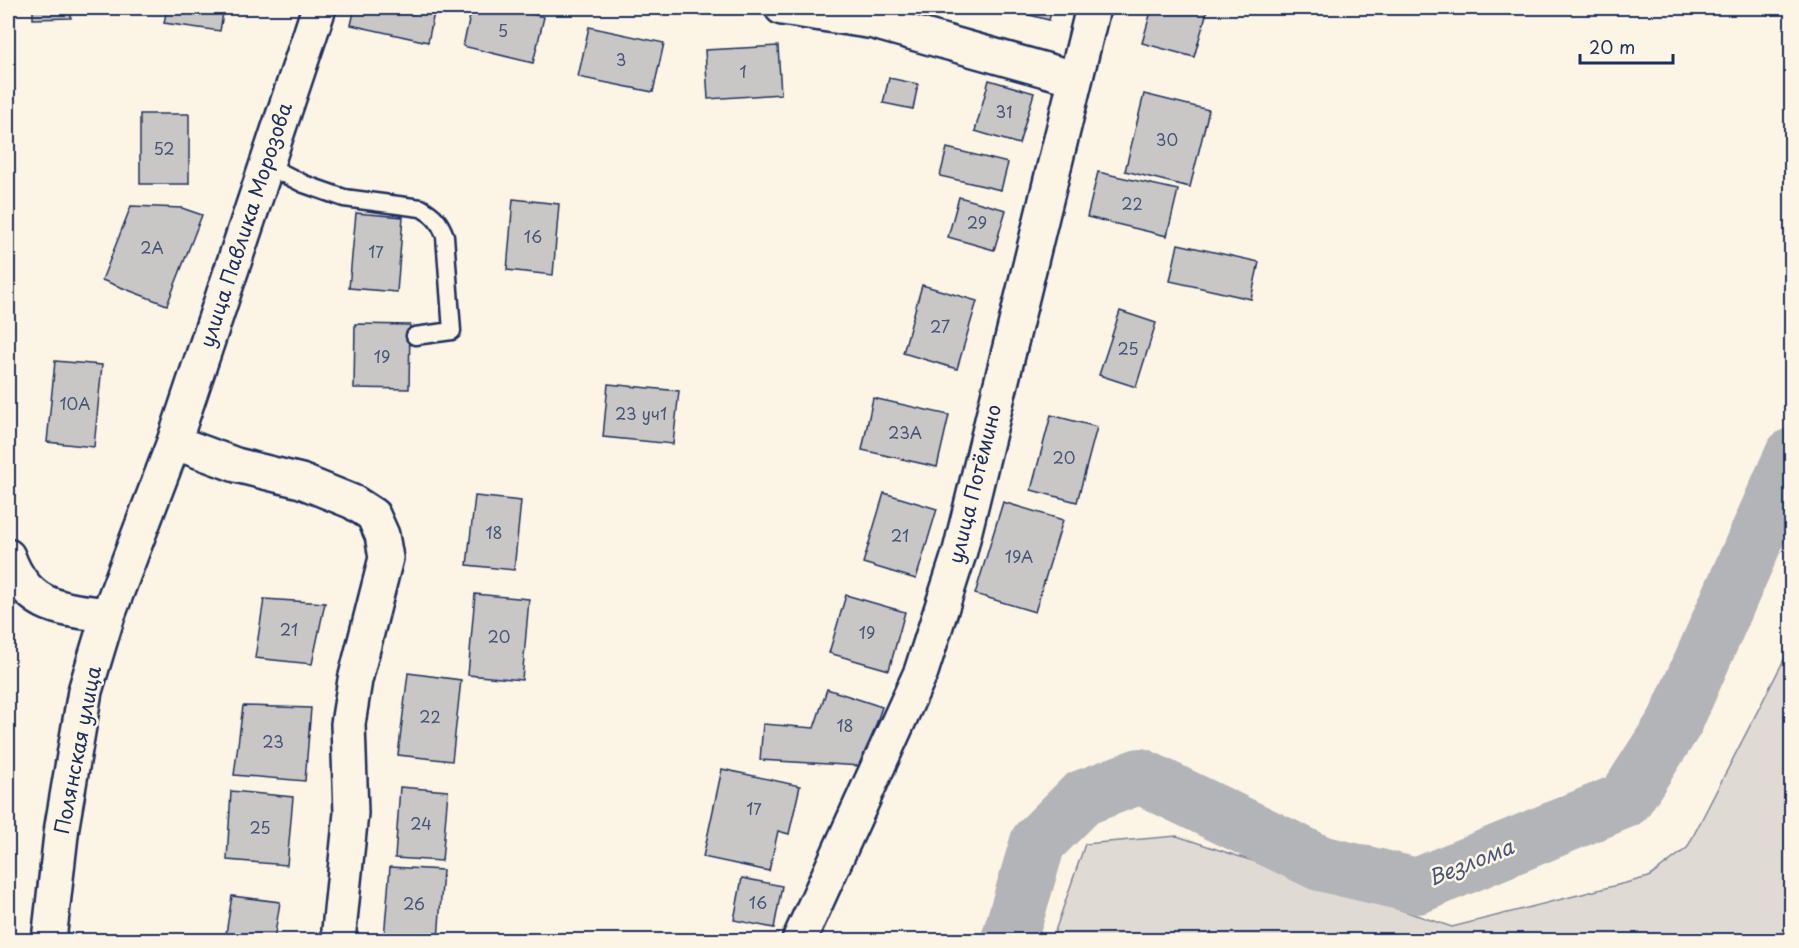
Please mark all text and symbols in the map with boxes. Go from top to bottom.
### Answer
house number: 5 [498,18,508,42]
scale bar [1580,27,1673,65]
text: 20 m [1589,33,1635,60]
house number: 3 [616,47,626,71]
house number: 1 [739,59,747,83]
street label: улица Павлика Морозова [191,98,299,351]
house number: 31 [996,99,1012,123]
house number: 30 [1156,127,1178,151]
house number: 52 [153,136,175,160]
house number: 22 [1121,191,1143,215]
house number: 29 [967,210,987,234]
house number: 16 [524,224,542,248]
house number: 2А [140,235,164,259]
house number: 17 [368,239,384,263]
house number: 27 [930,314,950,338]
house number: 25 [1117,336,1139,360]
house number: 19 [374,344,390,368]
house number: 10А [59,391,91,415]
house number: 23 уч1 [615,401,667,425]
street label: улица Потёмино [940,401,1008,567]
house number: 23А [888,420,922,444]
house number: 20 [1053,445,1075,469]
house number: 18 [485,520,503,544]
house number: 21 [891,523,909,547]
house number: 19А [1005,544,1033,568]
house number: 21 [280,617,298,641]
house number: 19 [859,620,875,644]
house number: 20 [488,624,510,648]
street label: Полянская улица [46,663,108,836]
house number: 22 [419,704,441,728]
house number: 18 [836,713,854,737]
house number: 23 [262,729,284,753]
house number: 17 [746,796,762,820]
house number: 24 [410,811,432,835]
house number: 25 [249,815,271,839]
water label: Везлома [1423,829,1519,893]
house number: 16 [749,890,767,914]
house number: 26 [403,891,425,915]

